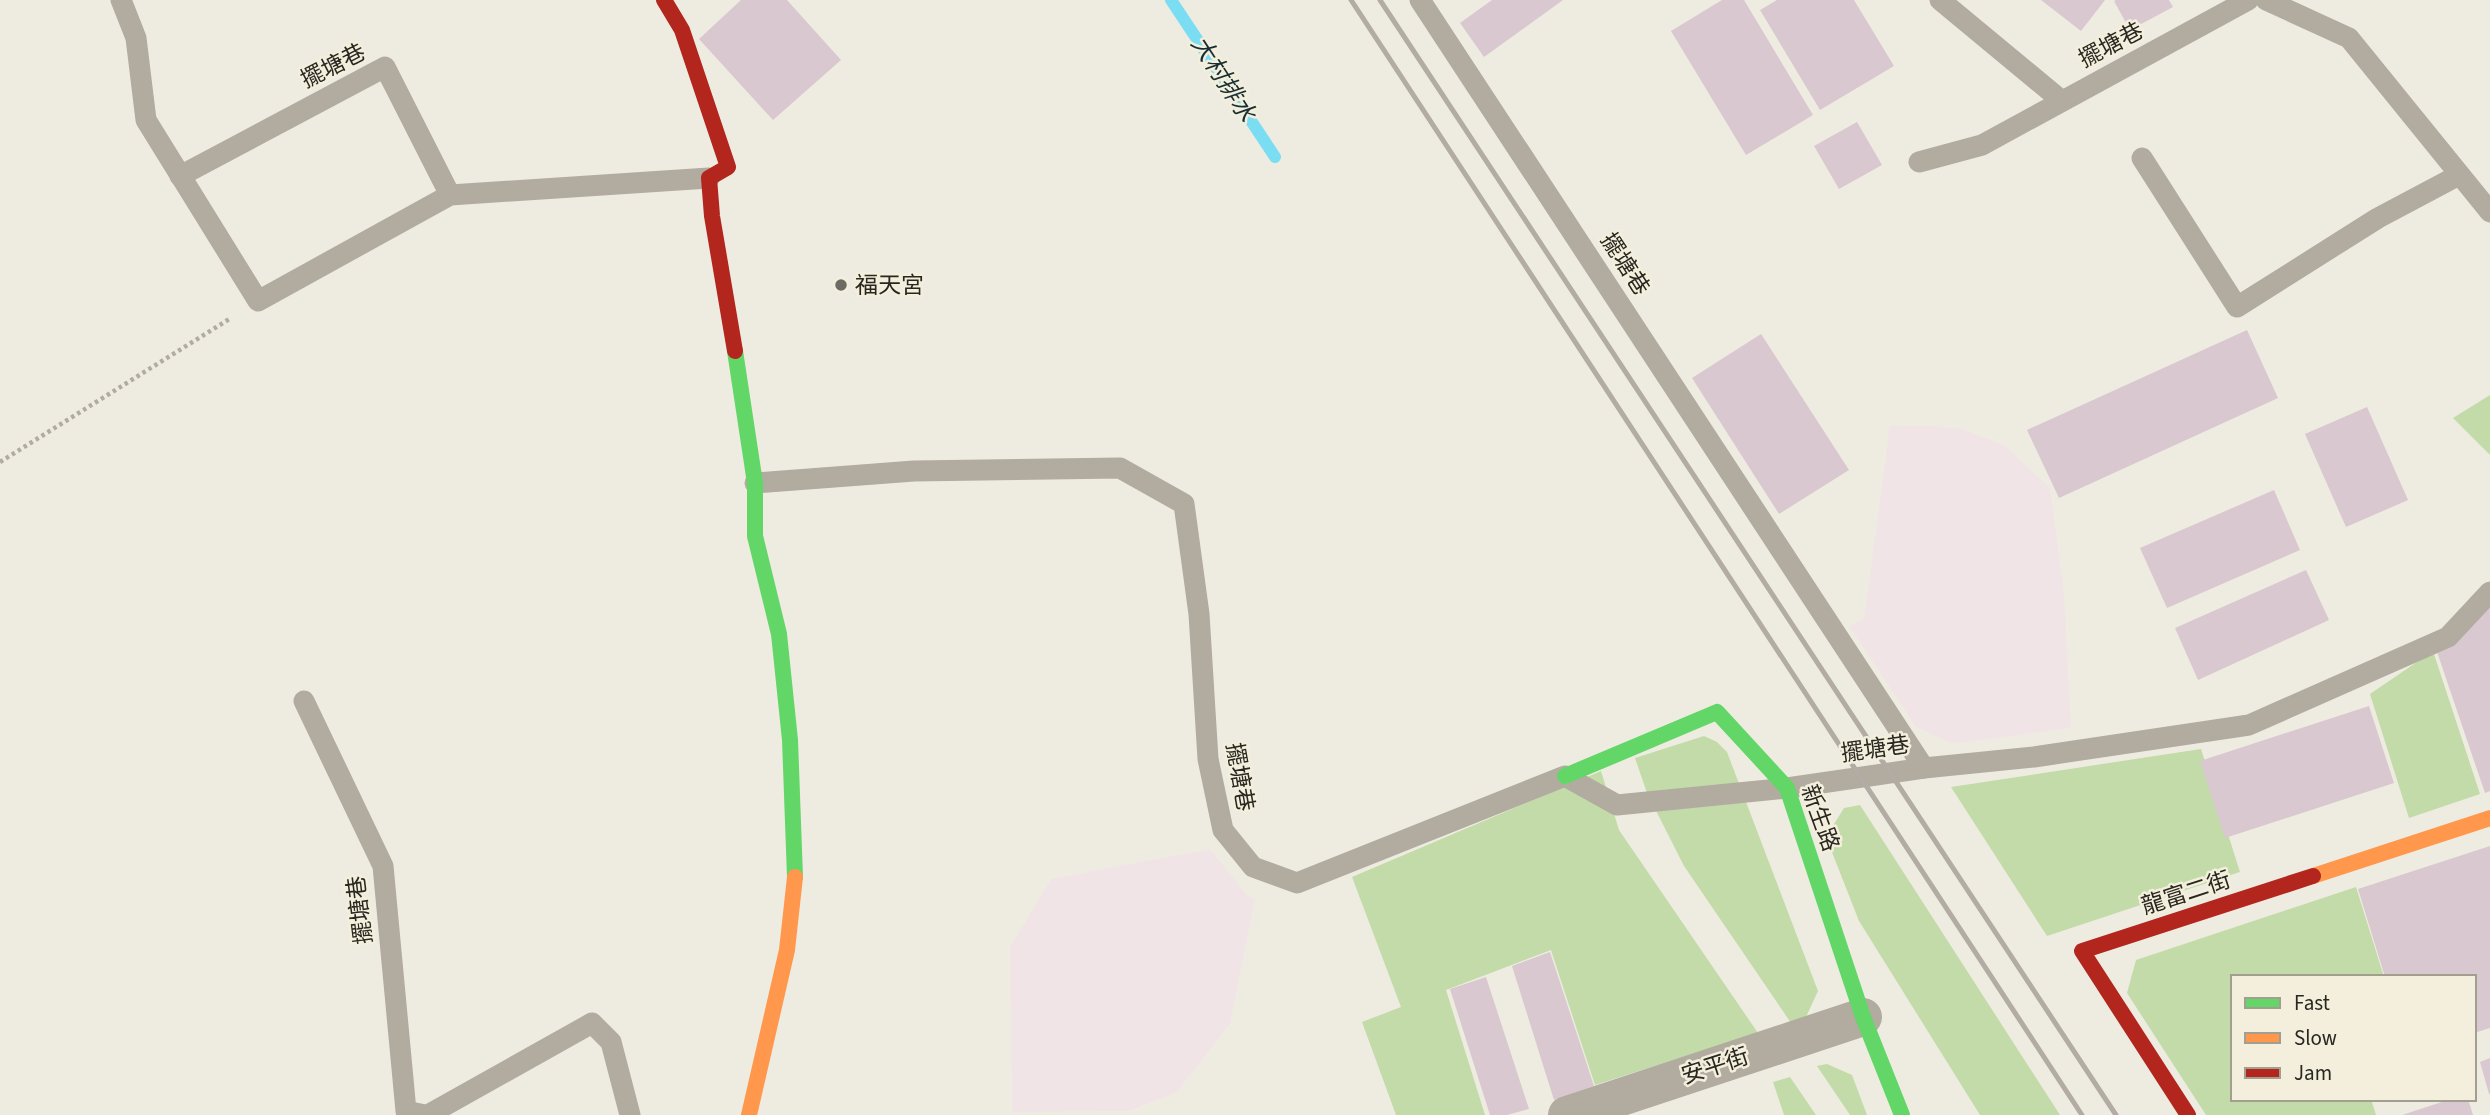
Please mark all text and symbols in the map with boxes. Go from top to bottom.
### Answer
street label: 擺塘巷 [2073,14,2149,76]
water label: 大村排水 [1182,29,1264,130]
street label: 擺塘巷 [295,36,371,96]
street label: 擺塘巷 [1592,226,1658,302]
place label: 福天宮 [855,269,924,302]
marker: 福天宮 [833,277,849,293]
street label: 擺塘巷 [1839,728,1911,770]
street label: 擺塘巷 [1218,740,1262,814]
street label: 新生路 [1793,780,1847,856]
street label: 龍富二街 [2137,863,2235,923]
street label: 擺塘巷 [339,874,381,946]
legend [2231,975,2476,1101]
text: Fast [2294,988,2330,1018]
text: Slow [2294,1023,2337,1053]
street label: 安平街 [1677,1040,1753,1092]
text: Jam [2294,1058,2332,1088]

